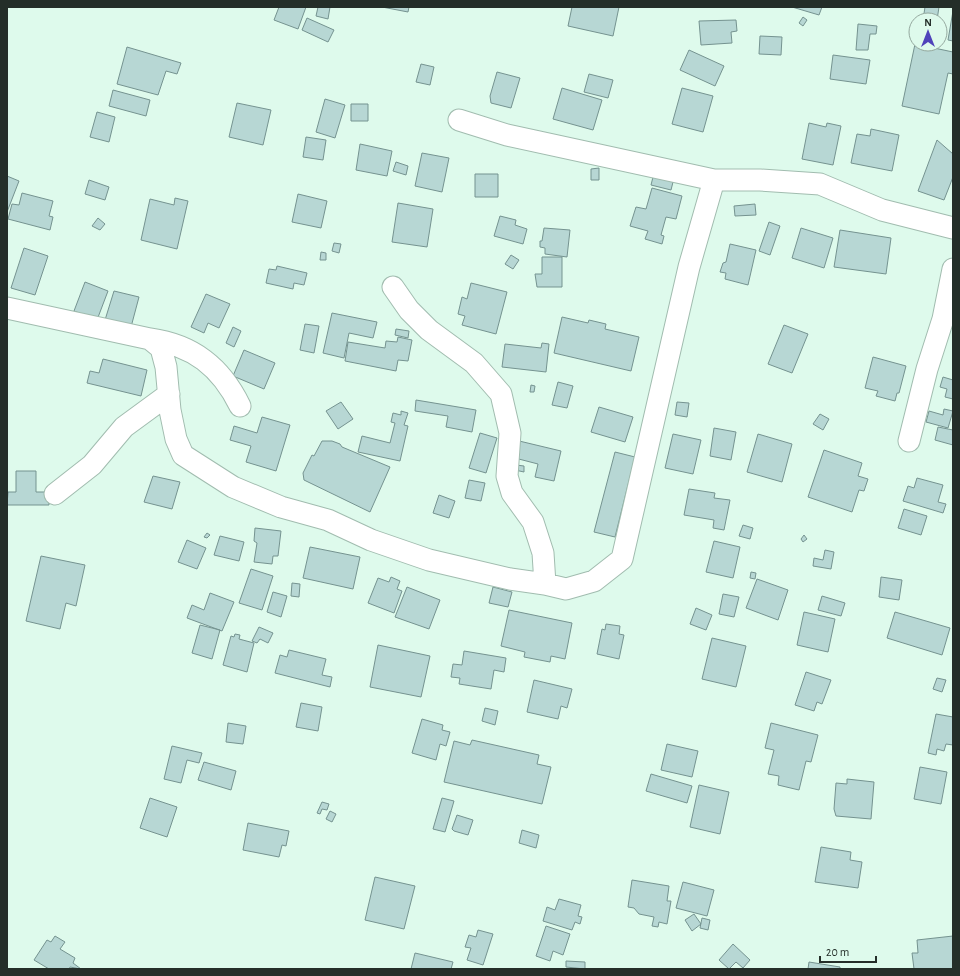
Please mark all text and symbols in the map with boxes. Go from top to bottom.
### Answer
north arrow [908,12,948,52]
text: N [924,17,932,28]
scale bar [820,938,876,964]
text: 20 m [826,946,849,958]

